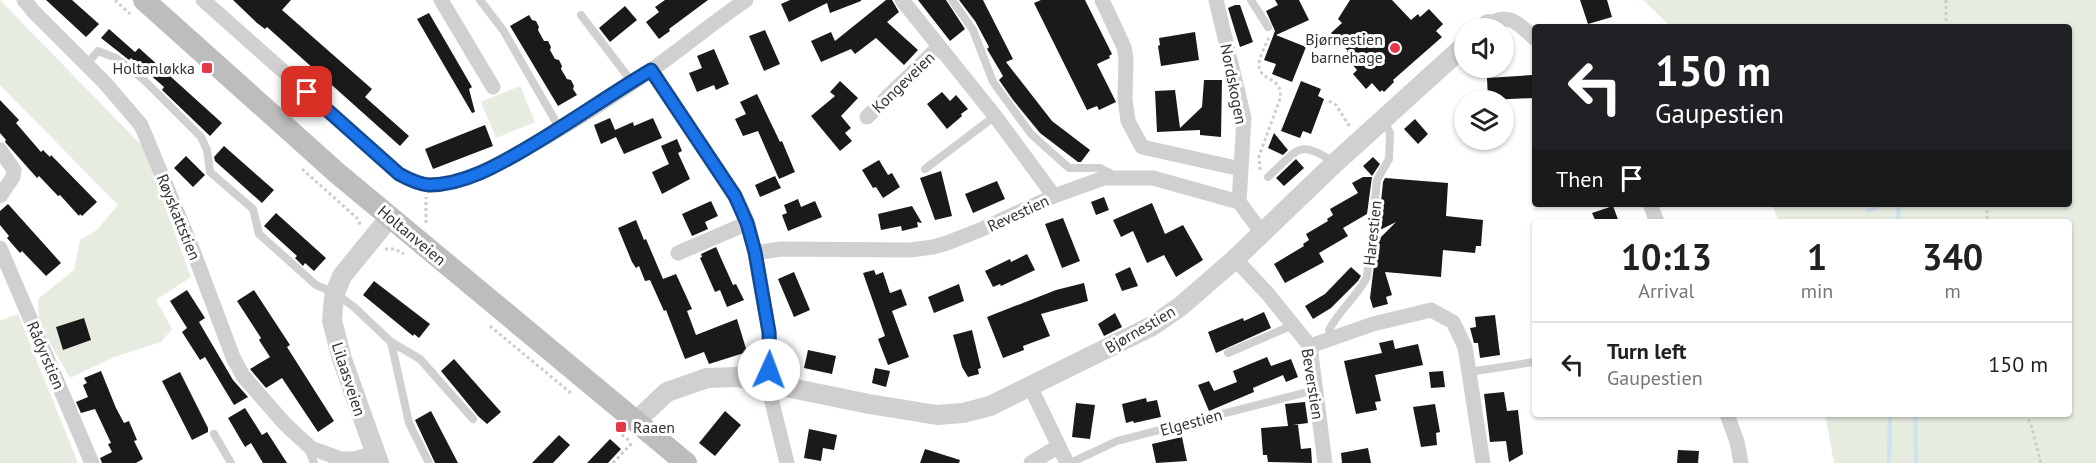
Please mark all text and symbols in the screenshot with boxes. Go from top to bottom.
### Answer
map controls [1454,18,1514,150]
button: sound [1454,18,1514,78]
place label: Bjørnestien barnehage [1305,29,1383,67]
marker: Bjørnestien barnehage [1388,41,1402,55]
street label: Nordskogen [1216,42,1252,126]
text: 150 m [1655,43,1771,98]
street label: Kongeveien [867,47,939,117]
icon: left [1556,48,1634,126]
place label: Holtanløkka [112,58,195,78]
marker: Holtanløkka [200,61,214,75]
pin [281,66,332,117]
icon: arrive [290,75,323,108]
button: layers [1454,90,1514,150]
text: Gaupestien [1655,96,1784,130]
icon: arrive [1615,162,1648,195]
text: Then [1556,165,1603,193]
street label: Røyskattstien [153,171,205,263]
street label: Revestien [984,190,1052,236]
street label: Harestien [1359,199,1385,267]
street label: Holtanveien [374,201,450,269]
text: 10:13 [1621,233,1712,280]
text: 1 [1807,233,1827,280]
text: 340 [1922,233,1983,280]
text: Arrival [1638,278,1694,304]
text: min [1801,278,1833,304]
text: m [1945,278,1961,304]
street label: Bjørnestien [1101,301,1179,357]
street label: Rådyrstien [23,318,69,392]
text: Turn left [1607,337,1687,365]
position arrow [737,338,801,402]
street label: Lilaasveien [328,339,370,419]
street label: Beverstien [1298,347,1328,421]
icon: left [1556,348,1589,381]
text: 150 m [1988,350,2048,378]
text: Gaupestien [1607,365,1703,391]
street label: Elgestien [1158,404,1224,440]
place label: Raaen [633,417,675,437]
marker: Raaen [614,420,628,434]

